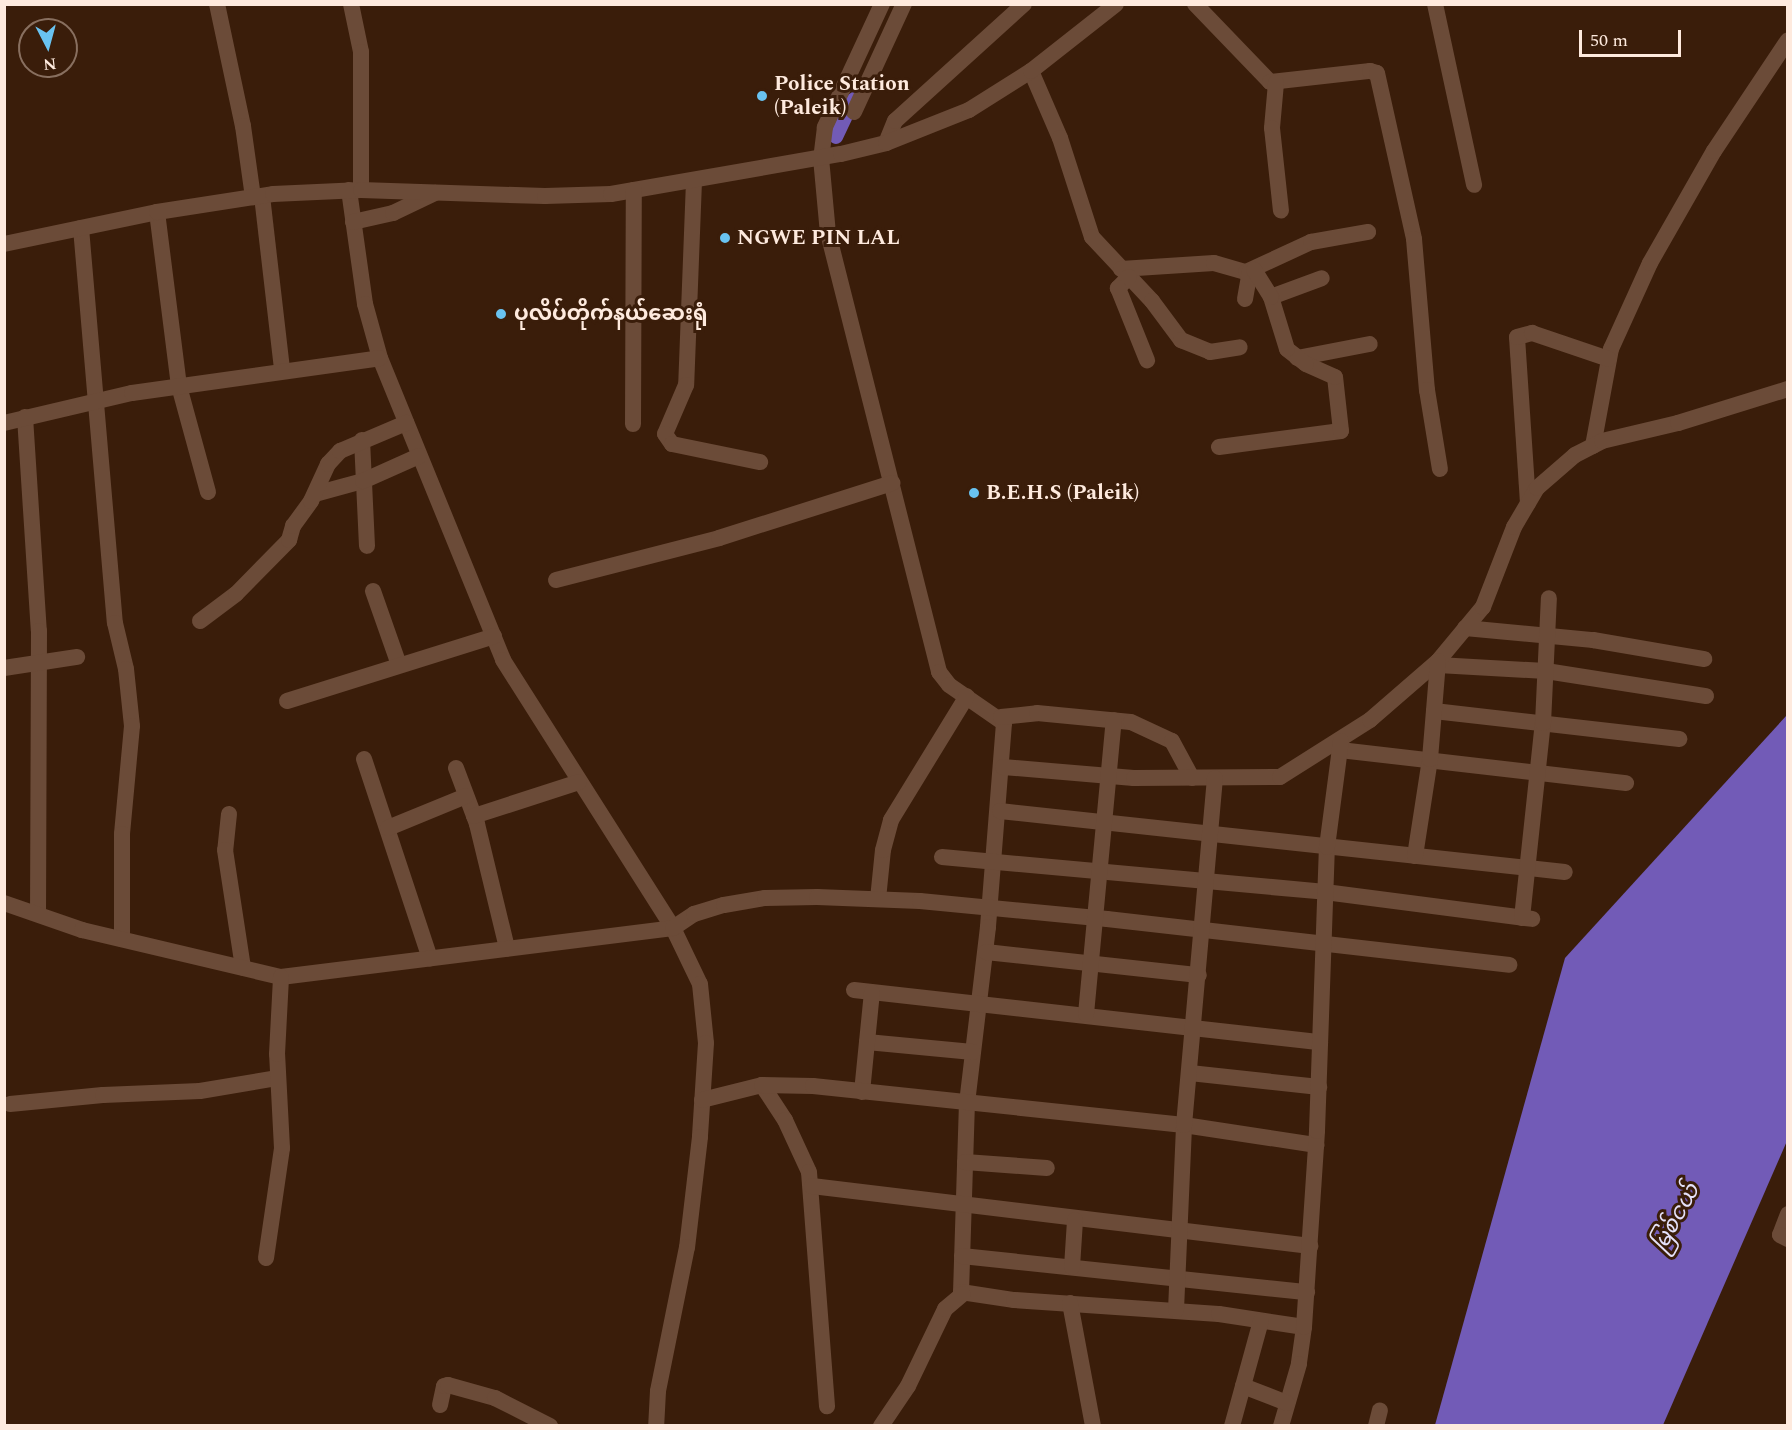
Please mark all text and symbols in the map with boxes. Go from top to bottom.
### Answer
north arrow [18,18,78,78]
scale bar [1582,18,1684,56]
text: 50 m [1590,27,1628,54]
text: N [42,51,57,77]
place label: Police Station (Paleik) [774,71,910,121]
marker: Police Station (Paleik) [755,89,769,103]
place label: NGWE PIN LAL [737,225,900,251]
marker: NGWE PIN LAL [718,231,732,245]
place label: ပုလိပ်တိုက်နယ်ဆေးရုံ [514,301,708,327]
marker: ပုလိပ်တိုက်နယ်ဆေးရုံ [492,305,510,323]
place label: B.E.H.S (Paleik) [986,480,1139,506]
marker: B.E.H.S (Paleik) [967,486,981,500]
water label: မြစ်ငယ် [1647,1179,1705,1257]

